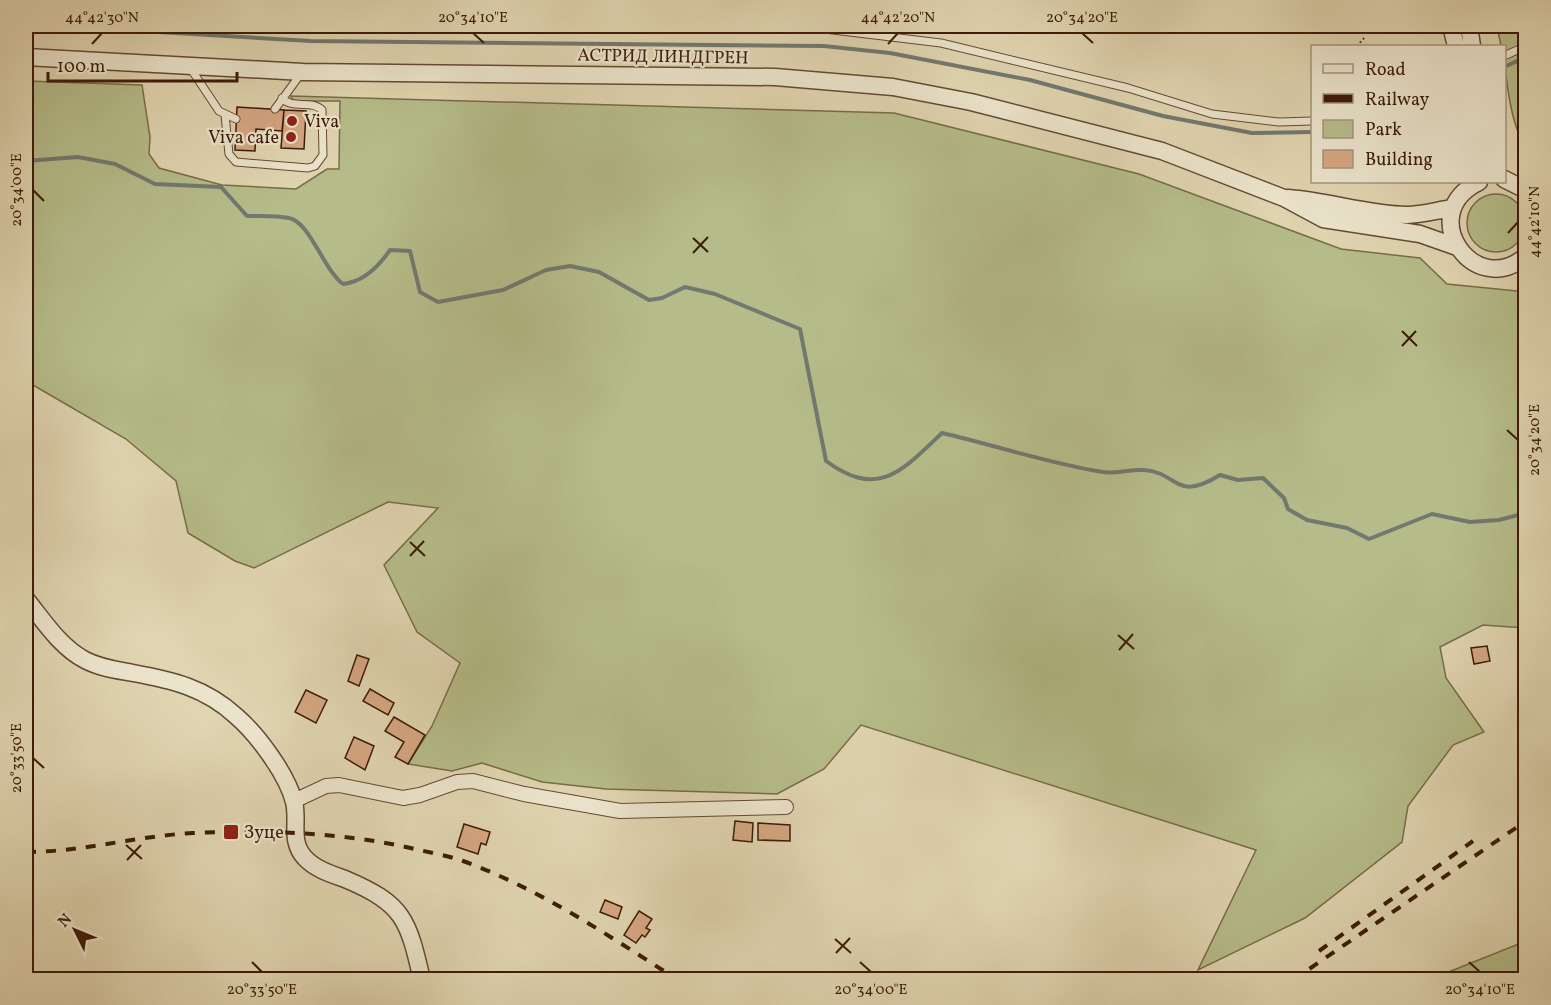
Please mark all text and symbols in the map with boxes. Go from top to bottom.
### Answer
text: 44°42'30"N [65,8,139,29]
text: 20°34'10"E [438,8,508,29]
text: 44°42'20"N [861,8,935,29]
text: 20°34'20"E [1046,8,1118,29]
street label: АСТРИД ЛИНДГРЕН [577,44,749,71]
scale bar [48,45,237,83]
legend [1311,45,1506,183]
text: 100 m [57,55,106,80]
text: Road [1365,58,1406,83]
text: Railway [1365,88,1429,113]
place label: Viva [304,110,339,135]
marker: Viva [285,114,299,128]
text: Park [1365,118,1402,143]
place label: Viva cafe [208,126,279,151]
marker: Viva cafe [284,130,298,144]
text: Building [1365,148,1433,173]
text: 20°34'00"E [7,153,28,227]
text: 44°42'10"N [1525,186,1546,258]
text: 20°34'20"E [1525,404,1546,476]
text: 20°33'50"E [7,723,28,793]
place label: Зуце [244,821,284,846]
marker: Зуце [222,823,240,841]
north arrow [45,900,105,960]
text: N [53,909,78,933]
text: 20°33'50"E [227,980,297,1001]
text: 20°34'00"E [834,980,908,1001]
text: 20°34'10"E [1445,980,1515,1001]

